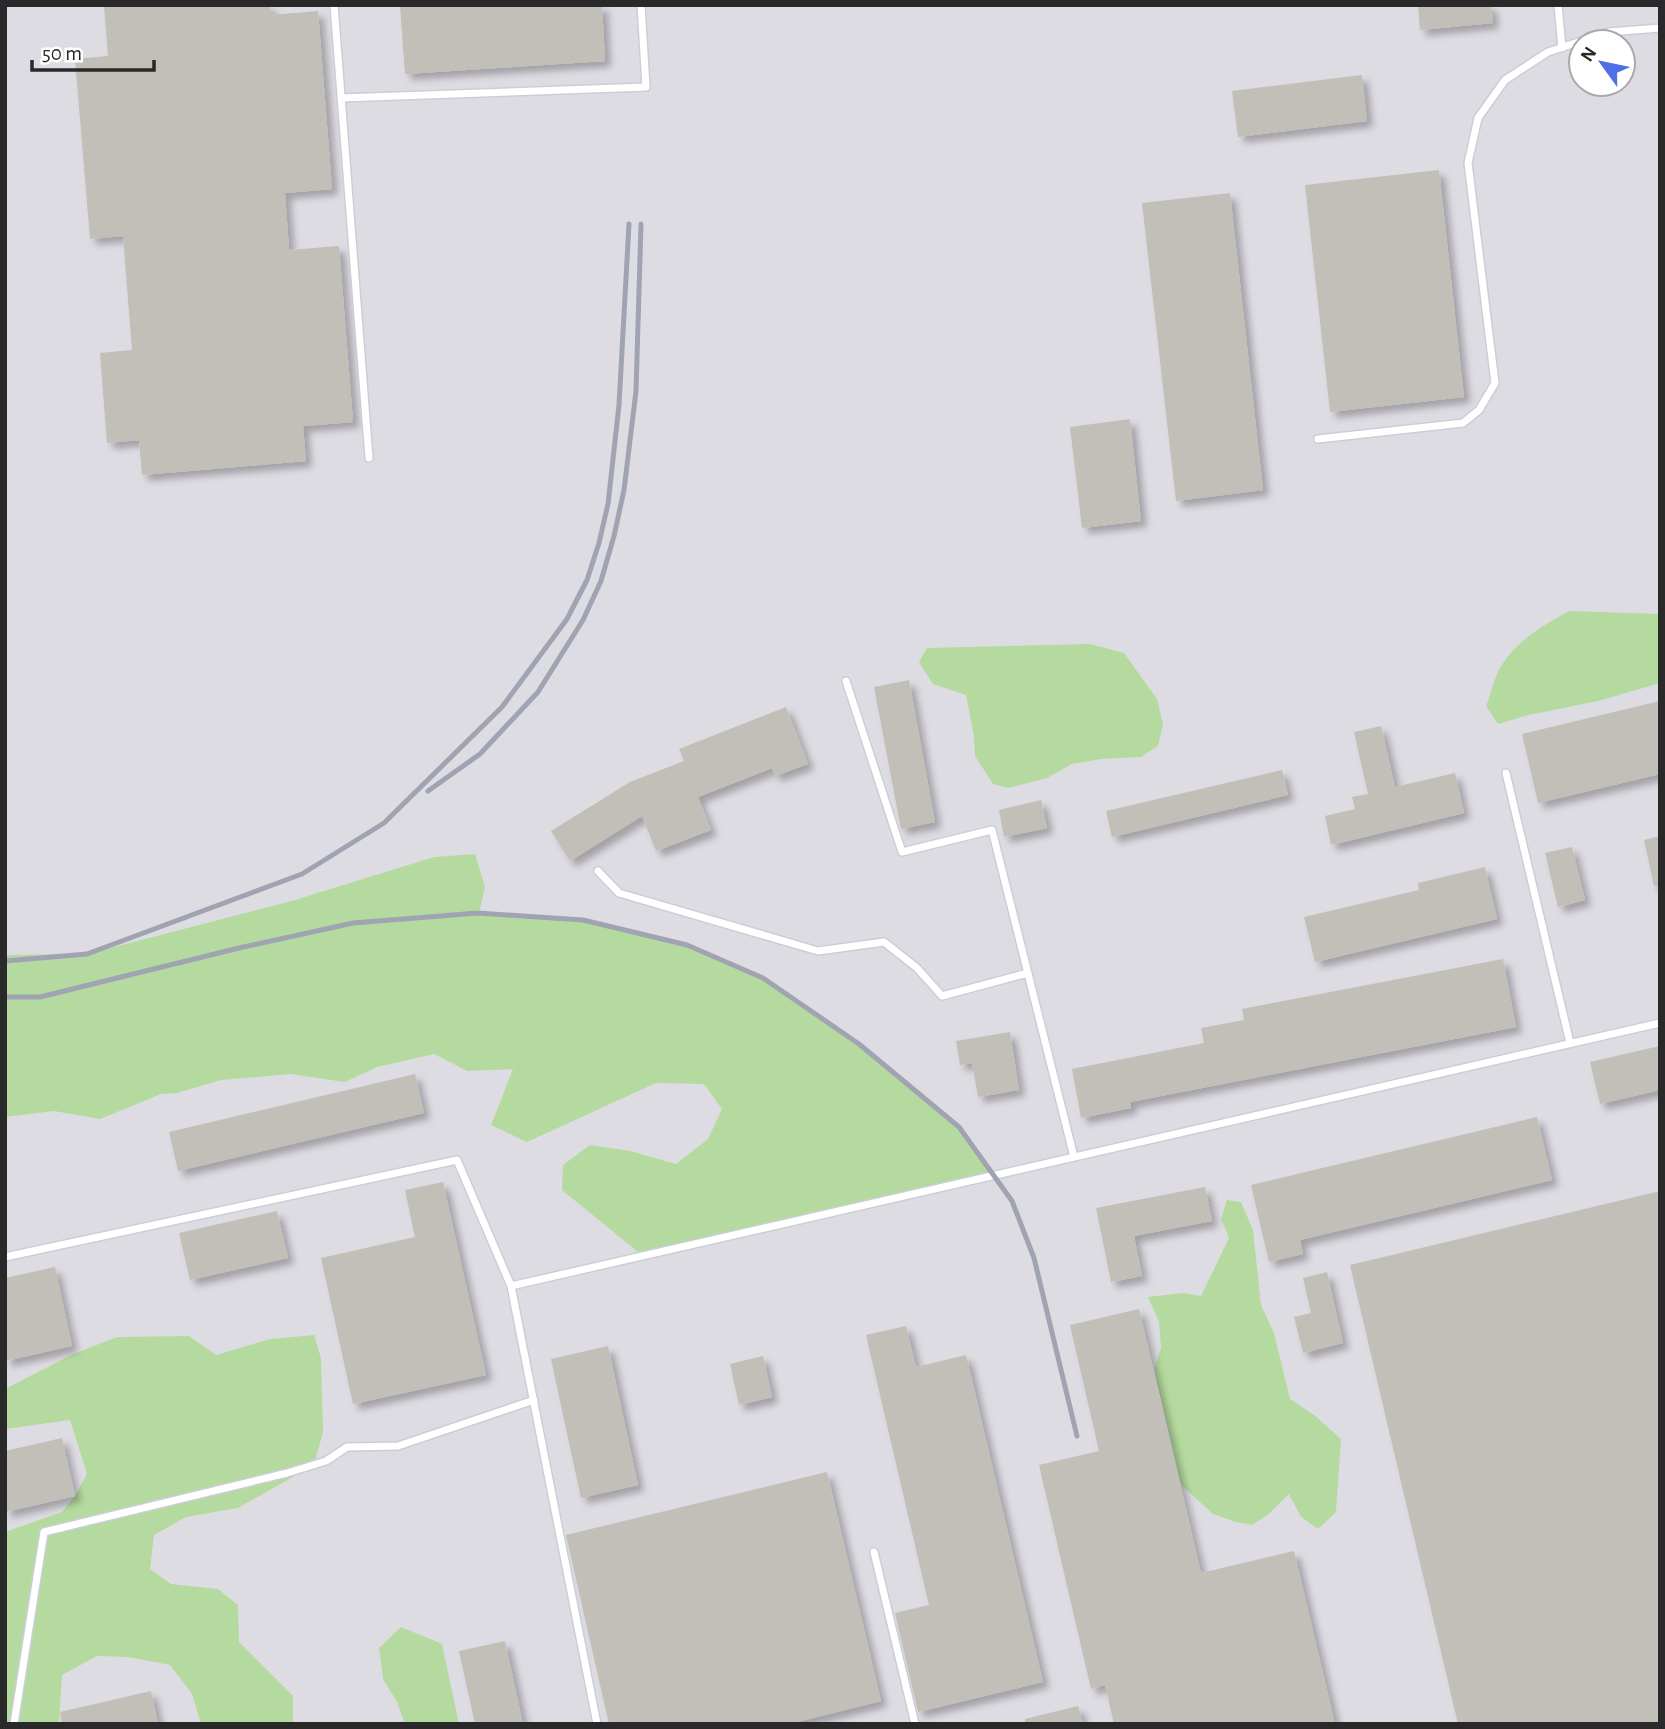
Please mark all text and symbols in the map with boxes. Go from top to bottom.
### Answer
scale bar [32,28,154,72]
north arrow [1567,28,1637,98]
text: 50 m [42,43,82,64]
text: N [1577,44,1601,65]

